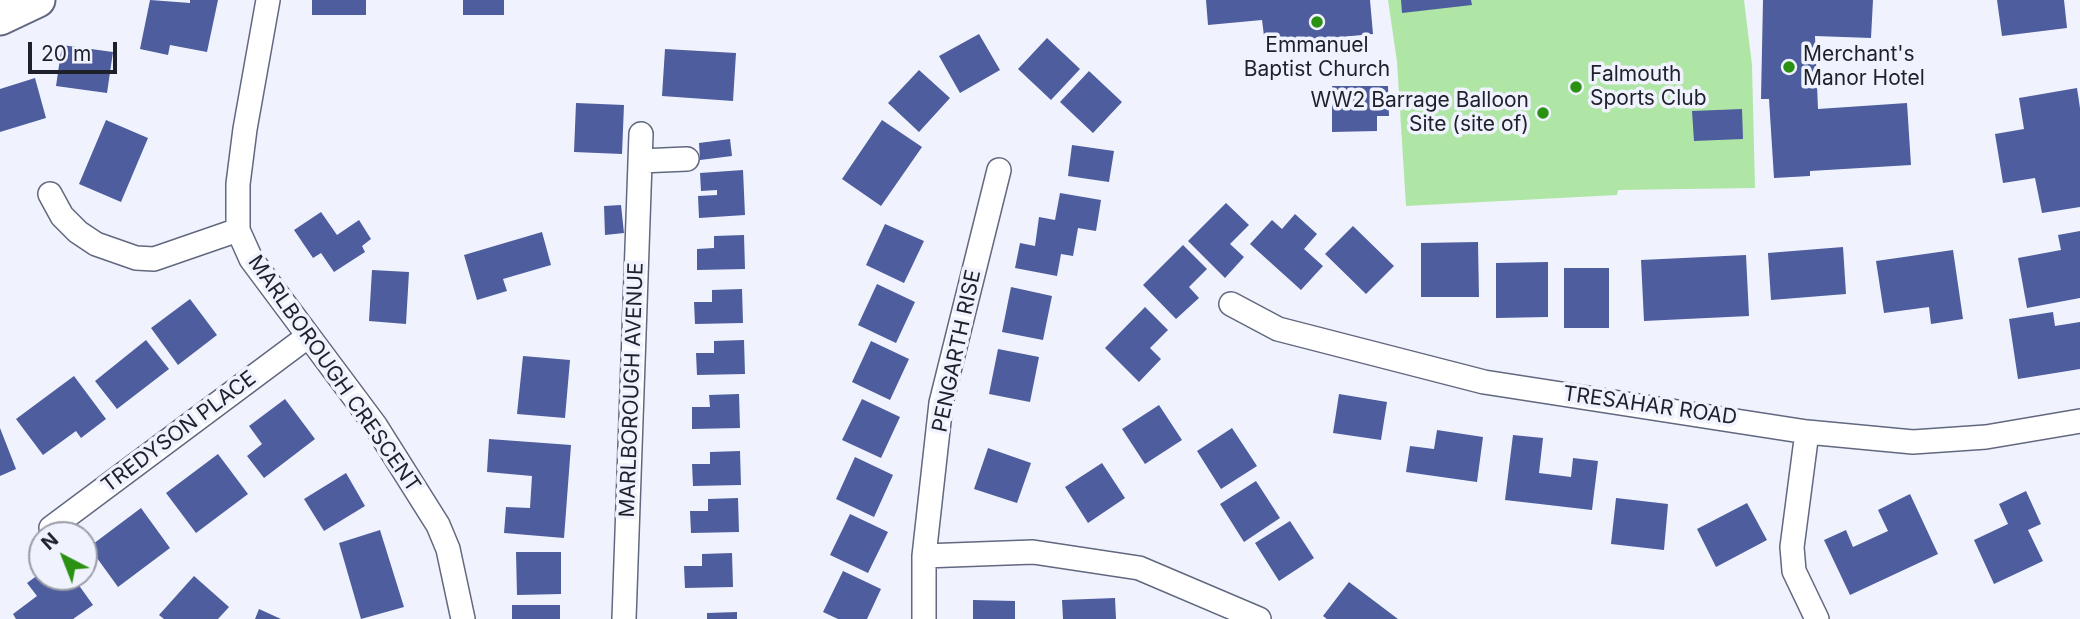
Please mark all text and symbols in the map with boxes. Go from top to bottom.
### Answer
marker: Emmanuel Baptist Church [1309,14,1325,30]
scale bar [32,28,121,72]
place label: Emmanuel Baptist Church [1244,33,1390,83]
text: 20 m [41,41,91,66]
place label: Merchant's Manor Hotel [1803,42,1925,92]
marker: Merchant's Manor Hotel [1781,59,1797,75]
place label: Falmouth Sports Club [1590,62,1707,112]
marker: Falmouth Sports Club [1568,79,1584,95]
place label: WW2 Barrage Balloon Site (site of) [1311,88,1529,138]
marker: WW2 Barrage Balloon Site (site of) [1535,105,1551,121]
street label: MARLBOROUGH CRESCENT [242,251,426,497]
street label: MARLBOROUGH AVENUE [615,262,649,518]
street label: PENGARTH RISE [927,267,987,435]
street label: TREDYSON PLACE [97,366,261,498]
street label: TRESAHAR ROAD [1561,381,1739,431]
north arrow [28,521,98,591]
text: N [37,528,63,555]

